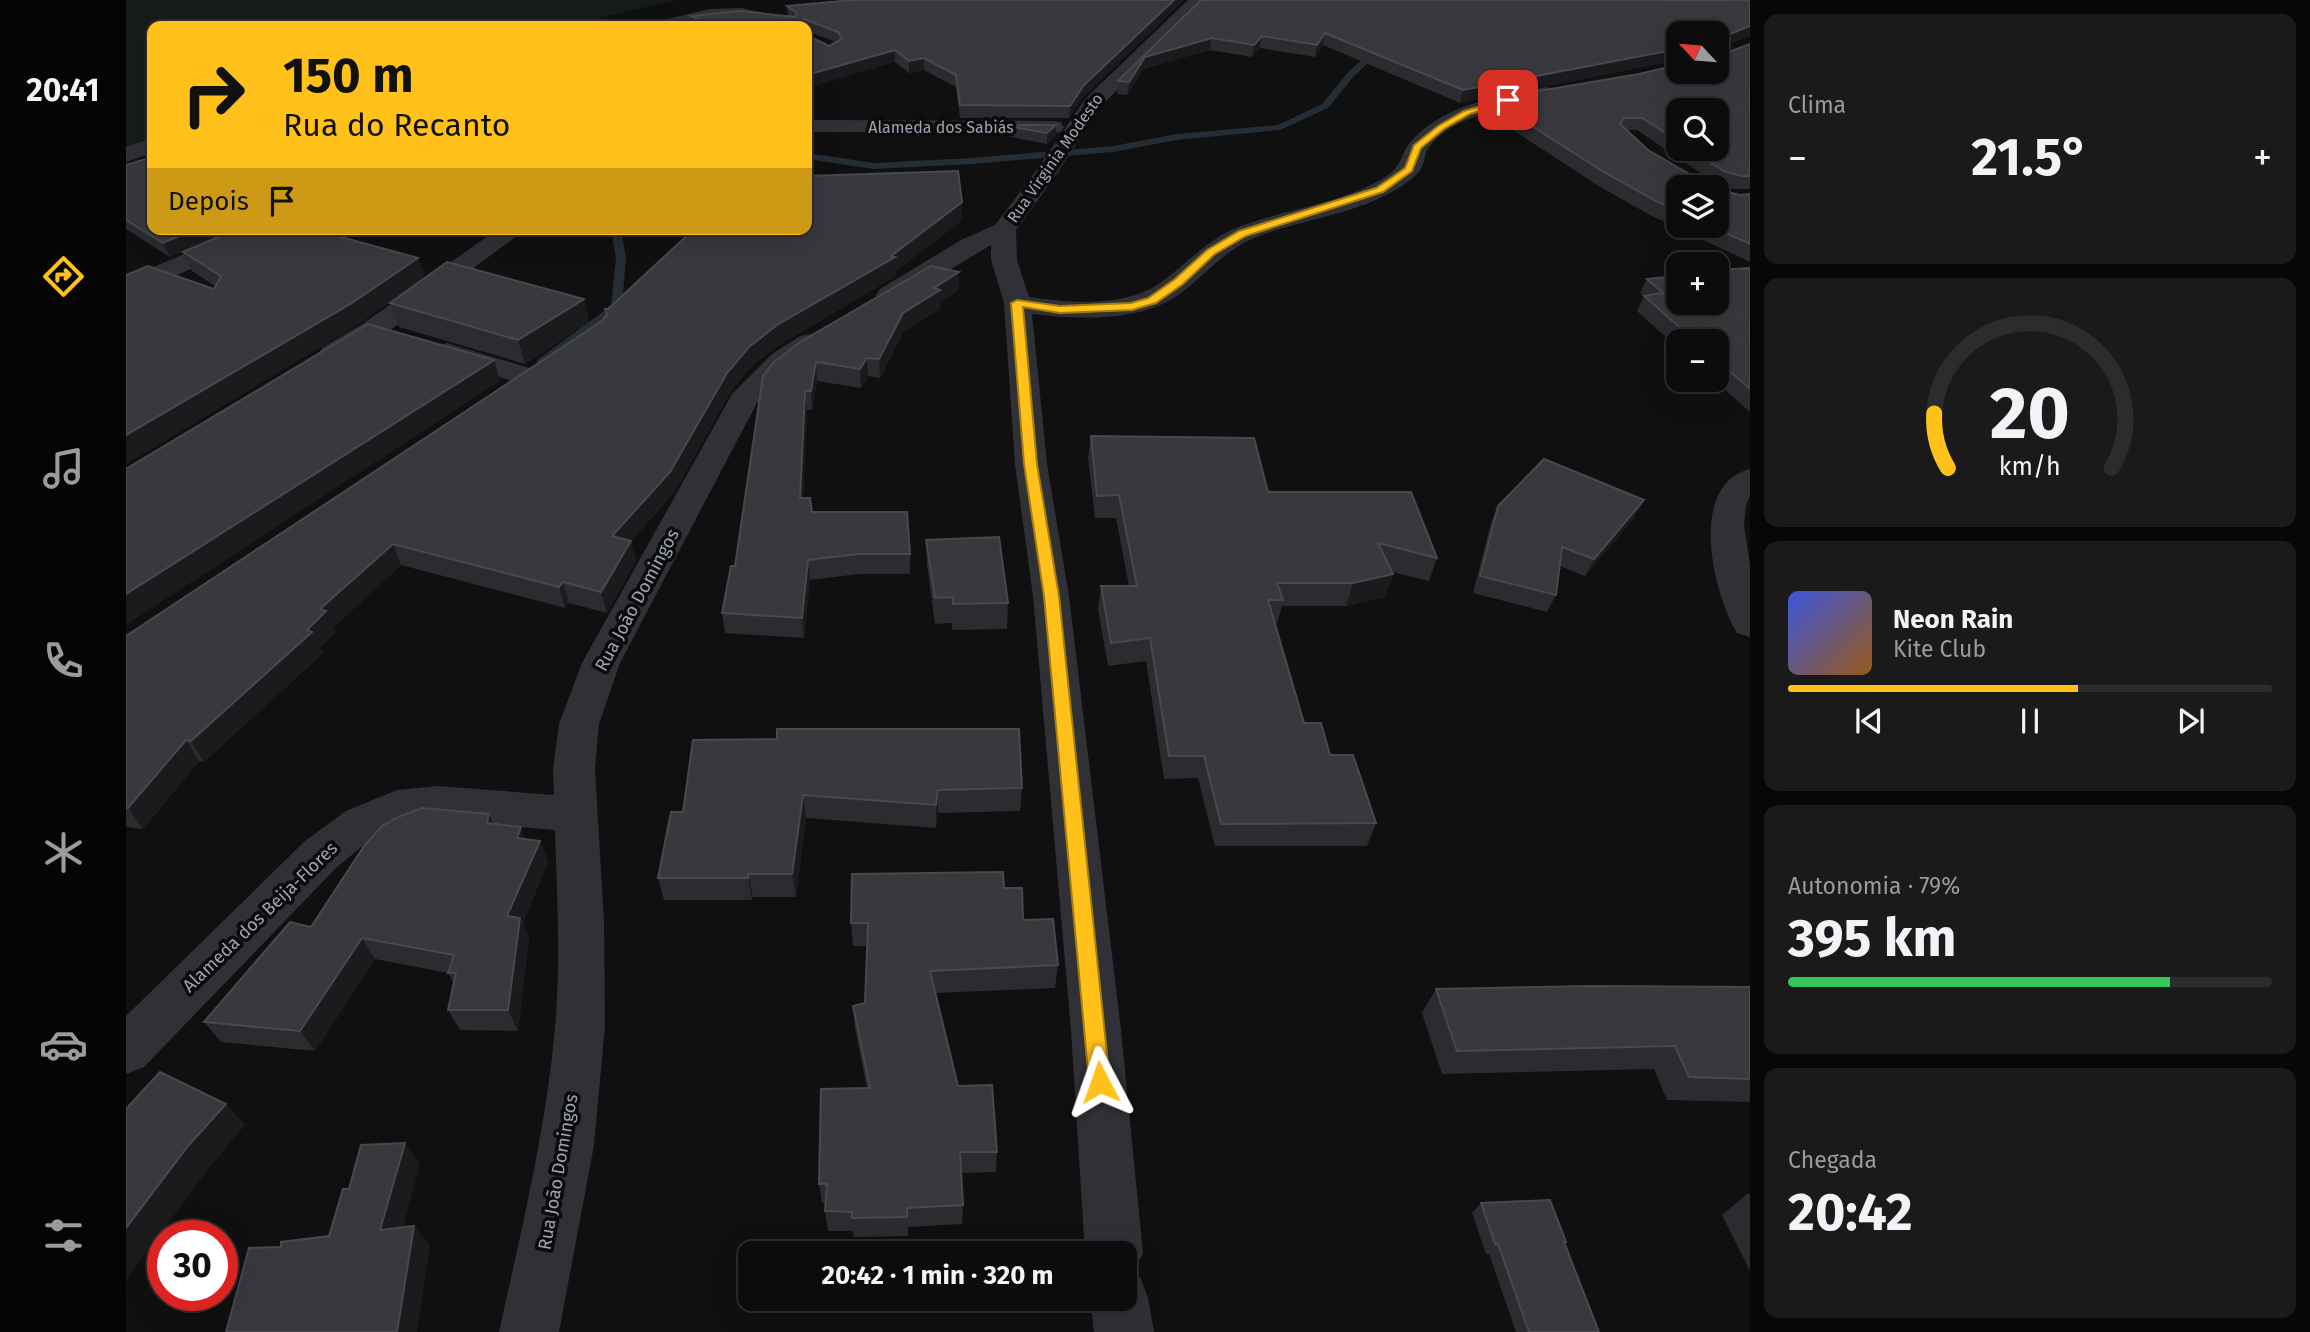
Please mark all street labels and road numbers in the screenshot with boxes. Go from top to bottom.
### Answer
street label: Rua Virginia Modesto [1003,90,1107,226]
street label: Alameda dos Sabiás [868,118,1014,137]
street label: Rua João Domingos [590,525,684,675]
street label: Alameda dos Beija-Flores [178,837,342,997]
street label: Rua João Domingos [533,1092,583,1252]

